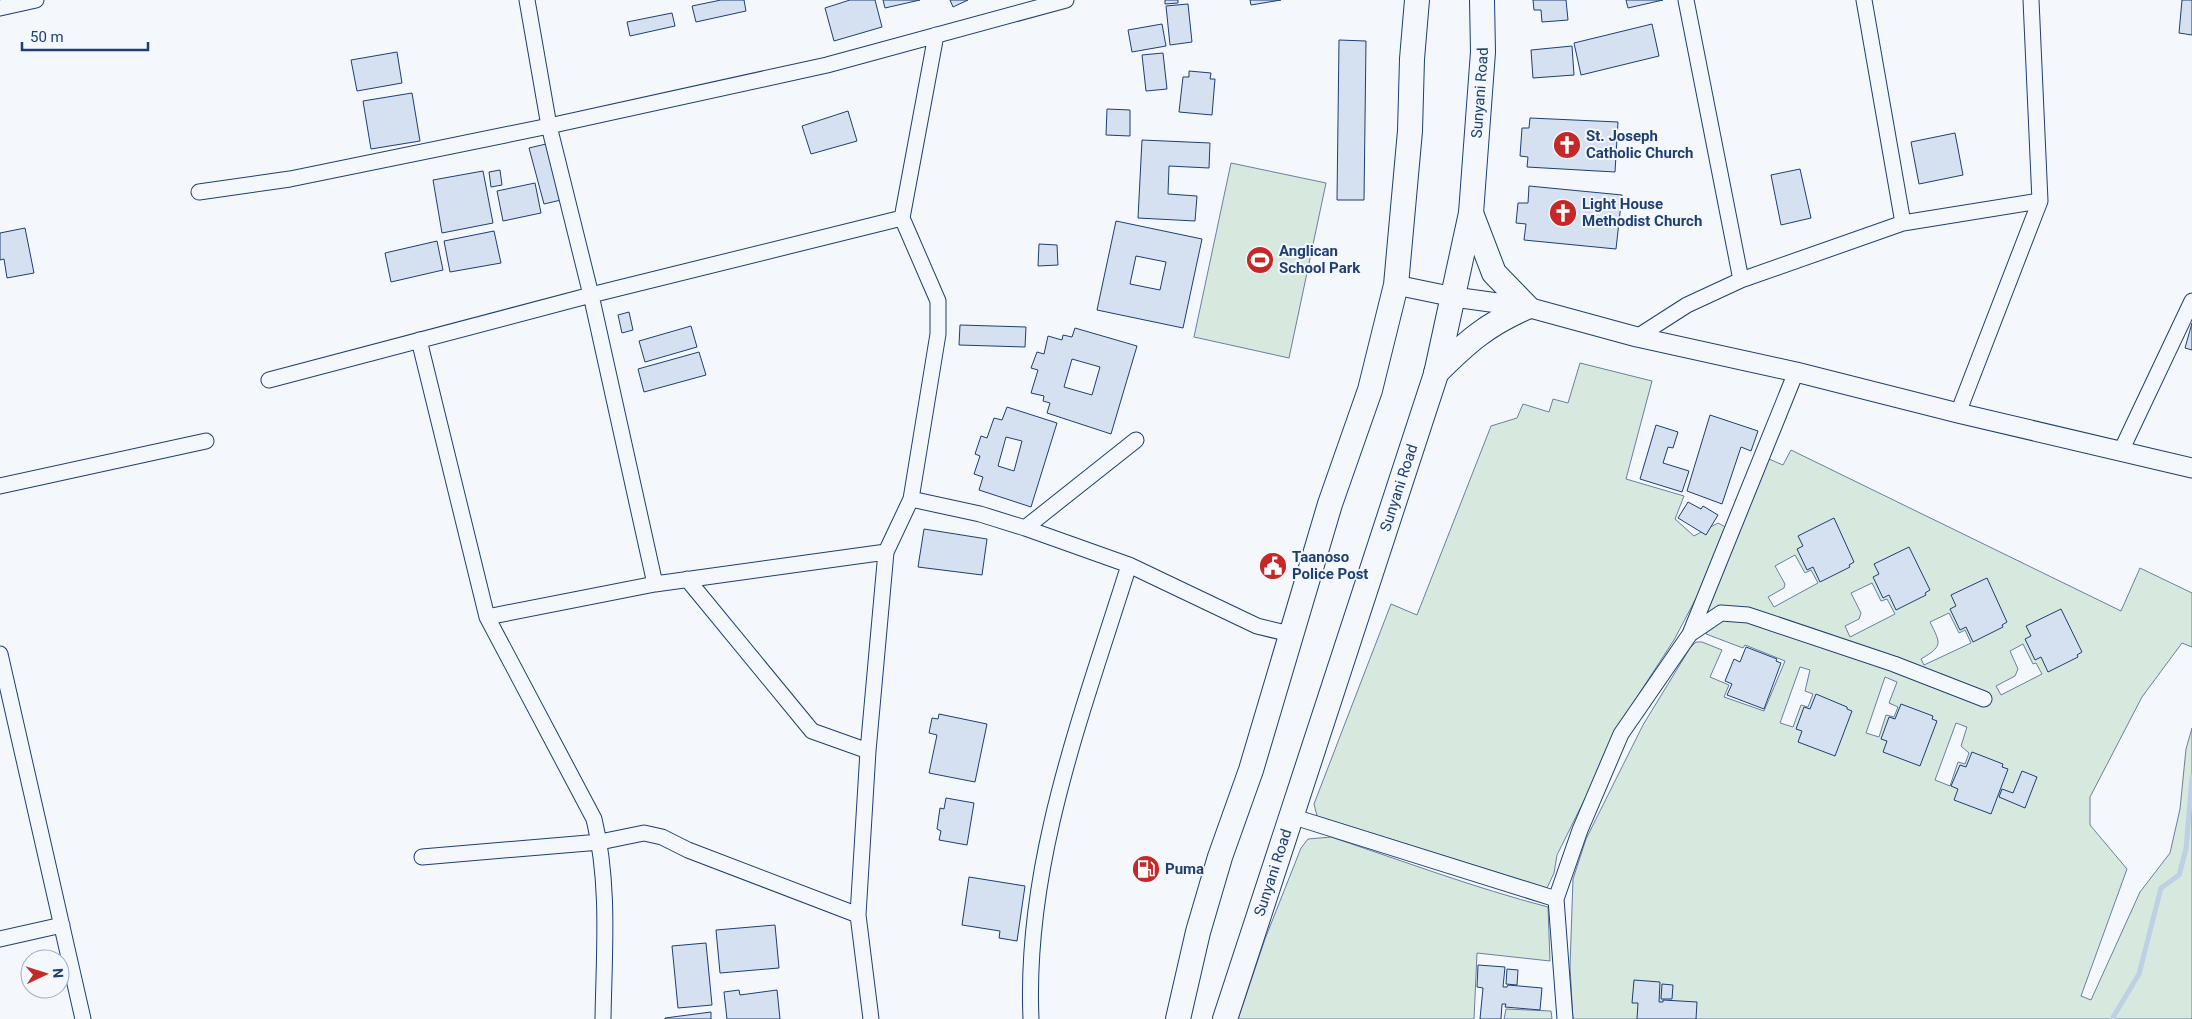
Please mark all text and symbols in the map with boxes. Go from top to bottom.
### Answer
scale bar [22,20,149,52]
text: 50 m [30,28,64,46]
street label: Sunyani Road [1468,47,1492,139]
place label: St. Joseph Catholic Church [1586,127,1693,162]
church icon: St. Joseph Catholic Church [1552,130,1582,160]
place label: Light House Methodist Church [1582,195,1702,230]
church icon: Light House Methodist Church [1548,198,1578,228]
place label: Anglican School Park [1279,242,1361,277]
sports icon: Anglican School Park [1245,245,1275,275]
street label: Sunyani Road [1376,442,1421,534]
place label: Taanoso Police Post [1292,548,1368,583]
public building icon: Taanoso Police Post [1258,551,1288,581]
street label: Sunyani Road [1250,827,1296,919]
fuel station icon: Puma [1131,854,1161,884]
place label: Puma [1165,860,1204,878]
north arrow [20,949,70,999]
text: N [50,968,66,979]

